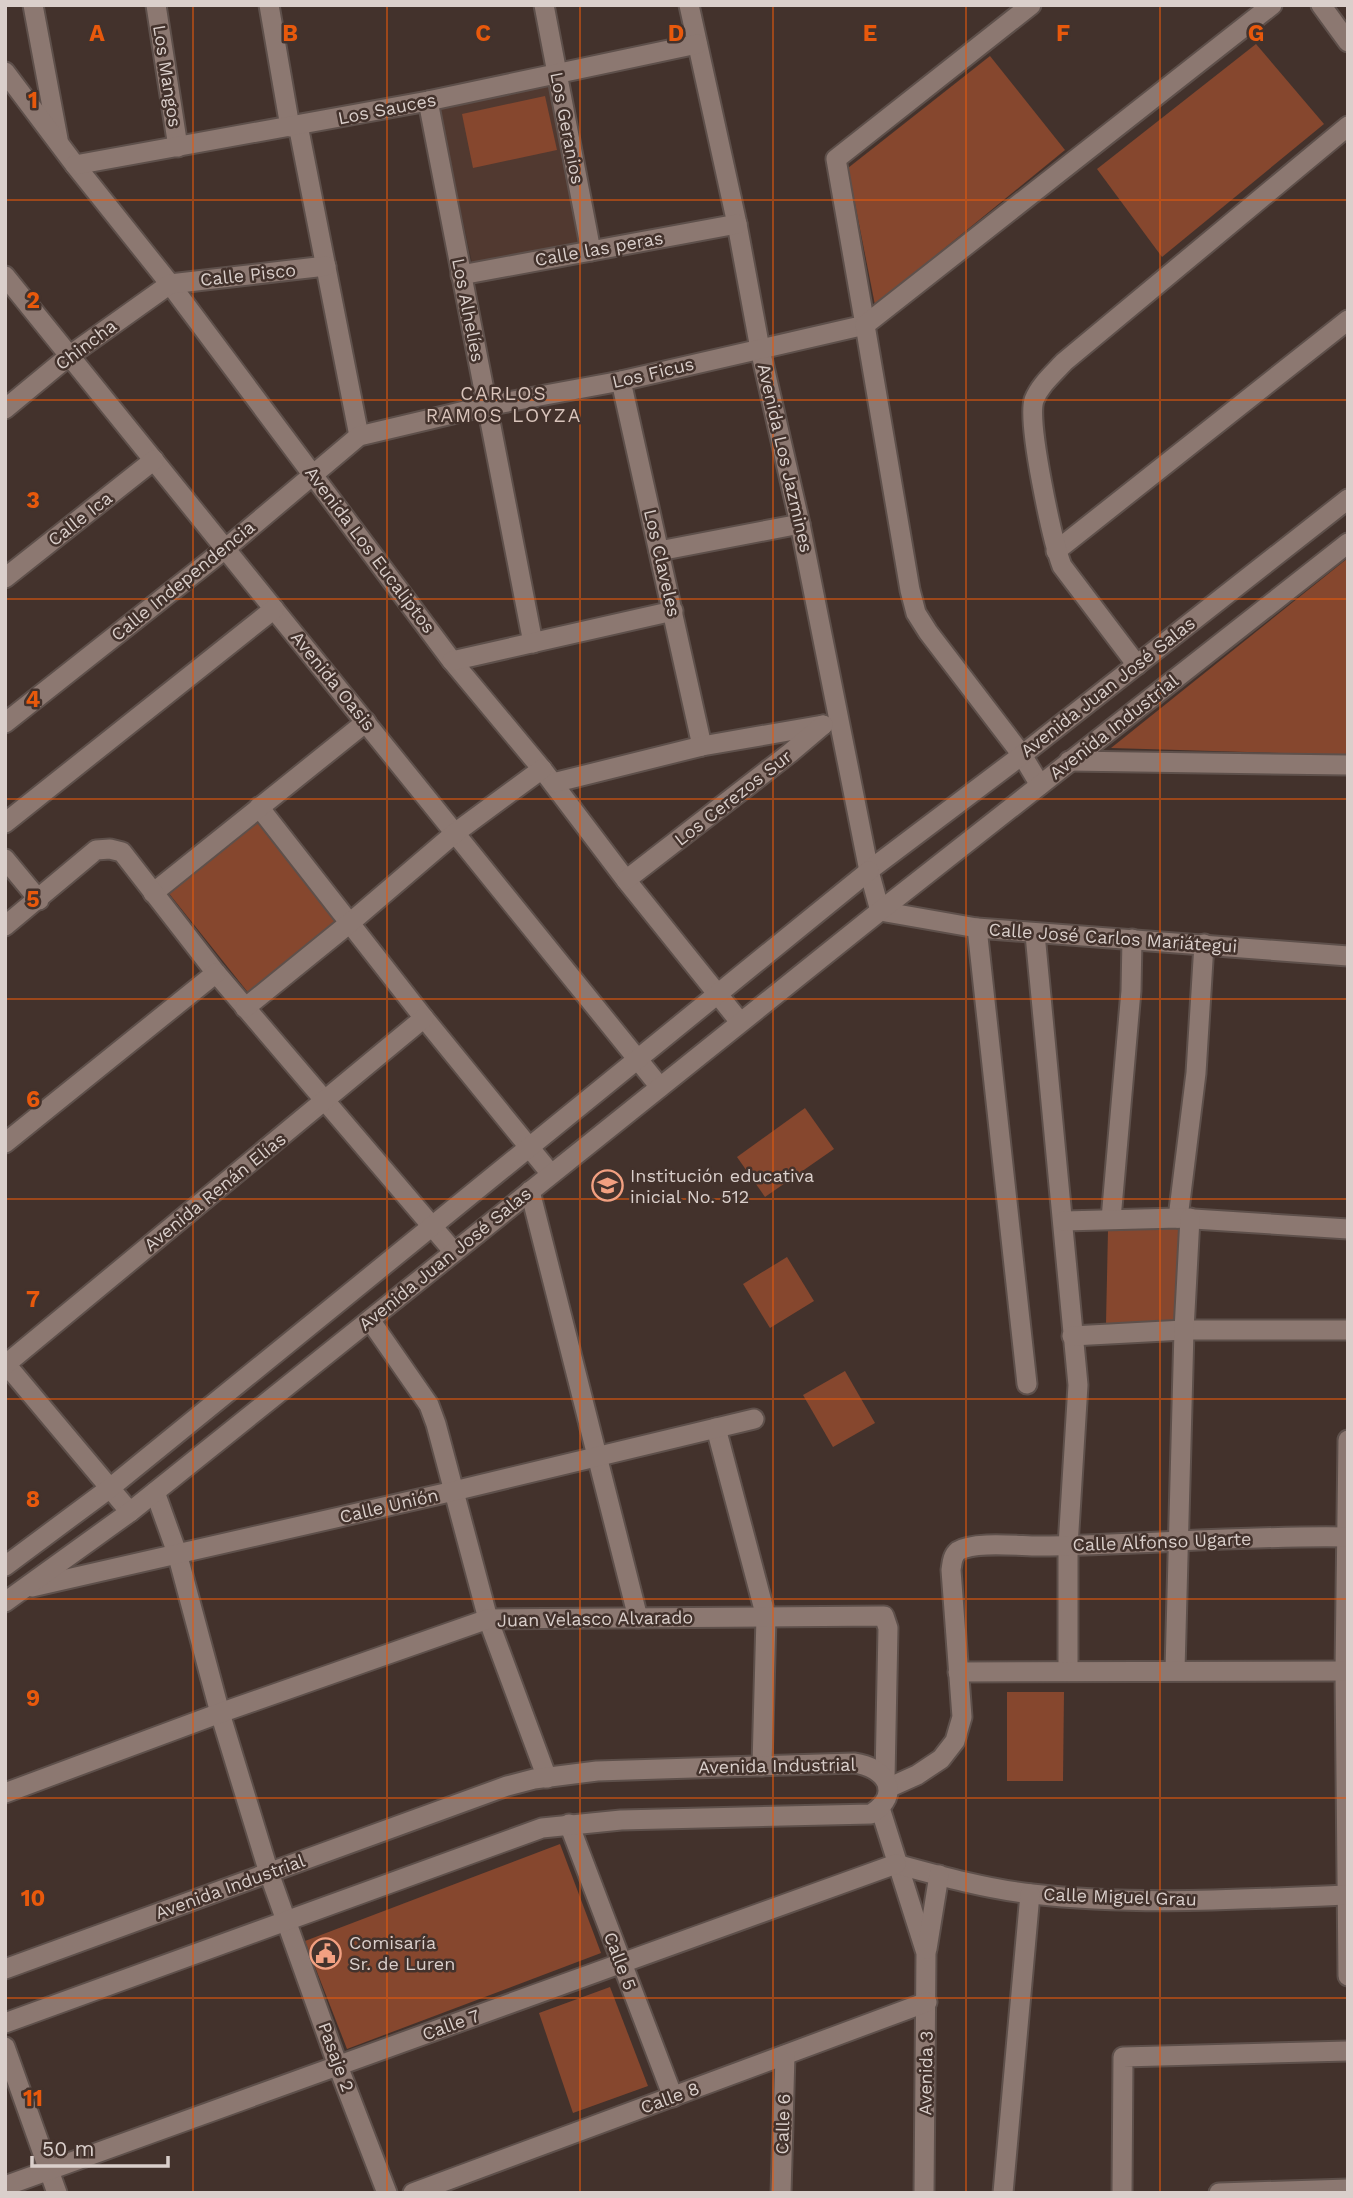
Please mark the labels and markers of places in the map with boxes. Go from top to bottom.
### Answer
place label: Institución educativa inicial No. 512 [630,1165,814,1207]
school or university icon: Institución educativa inicial No. 512 [590,1169,624,1203]
place label: Comisaría Sr. de Luren [349,1932,455,1974]
public building icon: Comisaría Sr. de Luren [309,1936,343,1970]

